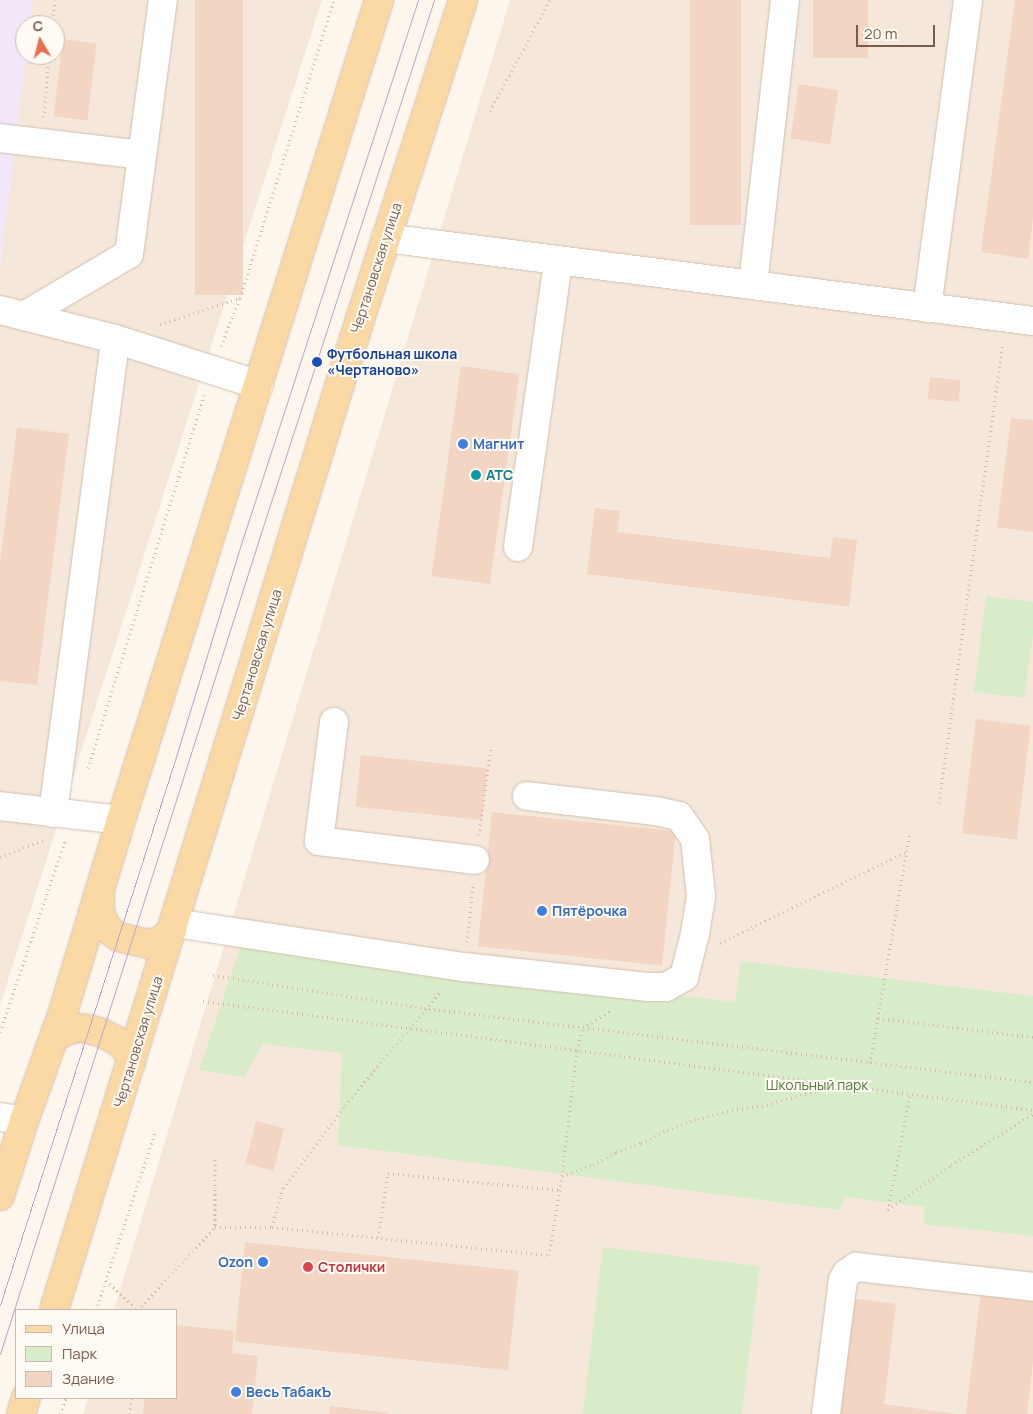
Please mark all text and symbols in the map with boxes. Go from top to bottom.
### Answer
north arrow [15,15,65,65]
scale bar [858,15,937,47]
text: С [32,16,44,36]
text: 20 m [864,23,897,44]
street label: Чертановская улица [347,200,405,336]
place label: Футбольная школа «Чертаново» [327,346,457,378]
marker: Футбольная школа «Чертаново» [311,356,323,368]
place label: Магнит [473,436,524,452]
marker: Магнит [457,438,469,450]
place label: АТС [486,467,513,483]
marker: АТС [470,469,482,481]
street label: Чертановская улица [229,587,285,723]
place label: Пятёрочка [552,903,627,919]
marker: Пятёрочка [536,905,548,917]
street label: Чертановская улица [110,974,166,1110]
park label: Школьный парк [766,1077,868,1093]
place label: Ozon [218,1254,253,1270]
marker: Ozon [257,1256,269,1268]
place label: Столички [318,1259,385,1275]
marker: Столички [302,1261,314,1273]
legend [15,1309,178,1399]
text: Улица [62,1318,105,1339]
text: Парк [62,1343,97,1364]
text: Здание [62,1368,114,1389]
place label: Весь ТабакЪ [246,1384,331,1400]
marker: Весь ТабакЪ [230,1386,242,1398]

